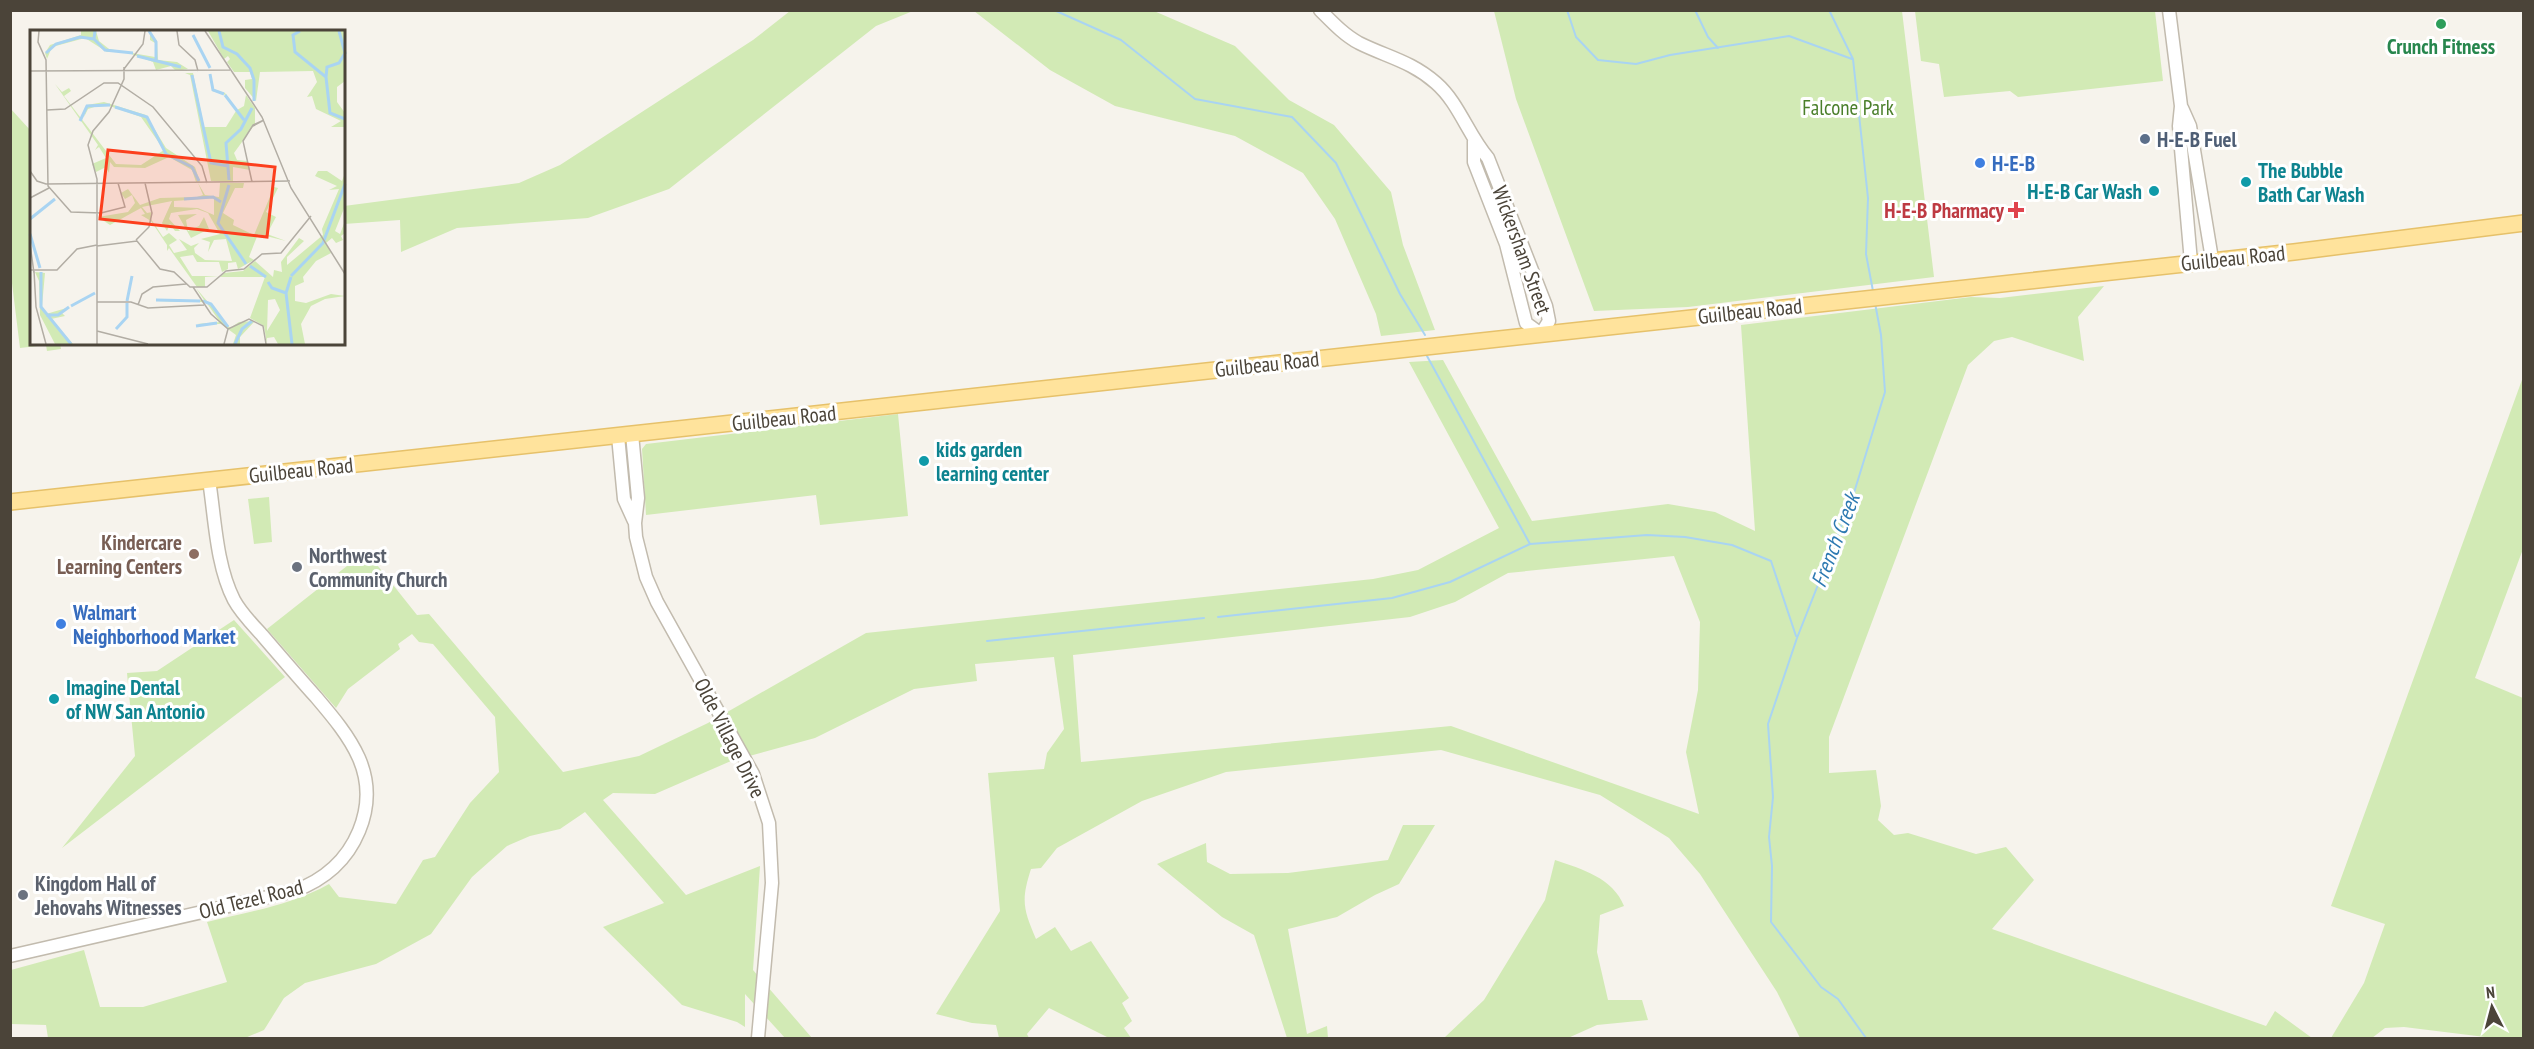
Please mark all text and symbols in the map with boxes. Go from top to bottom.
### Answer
marker: Crunch Fitness [2434,17,2448,31]
inset map [30,30,345,345]
place label: Crunch Fitness [2387,33,2495,60]
park label: Falcone Park [1802,94,1894,121]
place label: H-E-B Fuel [2157,126,2237,153]
marker: H-E-B Fuel [2138,132,2152,146]
place label: H-E-B [1992,150,2035,177]
marker: H-E-B [1973,156,1987,170]
place label: The Bubble Bath Car Wash [2258,157,2364,208]
marker: The Bubble Bath Car Wash [2239,175,2253,189]
place label: H-E-B Car Wash [2027,178,2142,205]
street label: Wickersham Street [1486,182,1558,318]
marker: H-E-B Car Wash [2147,184,2161,198]
place label: H-E-B Pharmacy [1884,197,2005,224]
marker: H-E-B Pharmacy [2009,203,2023,217]
street label: Guilbeau Road [2180,239,2286,277]
street label: Guilbeau Road [1697,292,1803,330]
street label: Guilbeau Road [1214,345,1320,383]
street label: Guilbeau Road [731,399,837,437]
place label: kids garden learning center [936,436,1050,487]
street label: Guilbeau Road [248,451,354,489]
marker: kids garden learning center [917,454,931,468]
water label: French Creek [1804,487,1867,591]
place label: Kindercare Learning Centers [57,529,182,580]
place label: Northwest Community Church [309,542,448,593]
marker: Kindercare Learning Centers [187,547,201,561]
marker: Northwest Community Church [290,560,304,574]
place label: Walmart Neighborhood Market [72,599,236,650]
marker: Walmart Neighborhood Market [54,617,68,631]
place label: Imagine Dental of NW San Antonio [66,674,205,725]
street label: Olde Village Drive [688,674,772,802]
marker: Imagine Dental of NW San Antonio [47,692,61,706]
place label: Kingdom Hall of Jehovahs Witnesses [34,870,182,921]
street label: Old Tezel Road [196,873,306,925]
marker: Kingdom Hall of Jehovahs Witnesses [16,888,30,902]
north arrow [2462,977,2522,1037]
text: N [2485,982,2496,1002]

